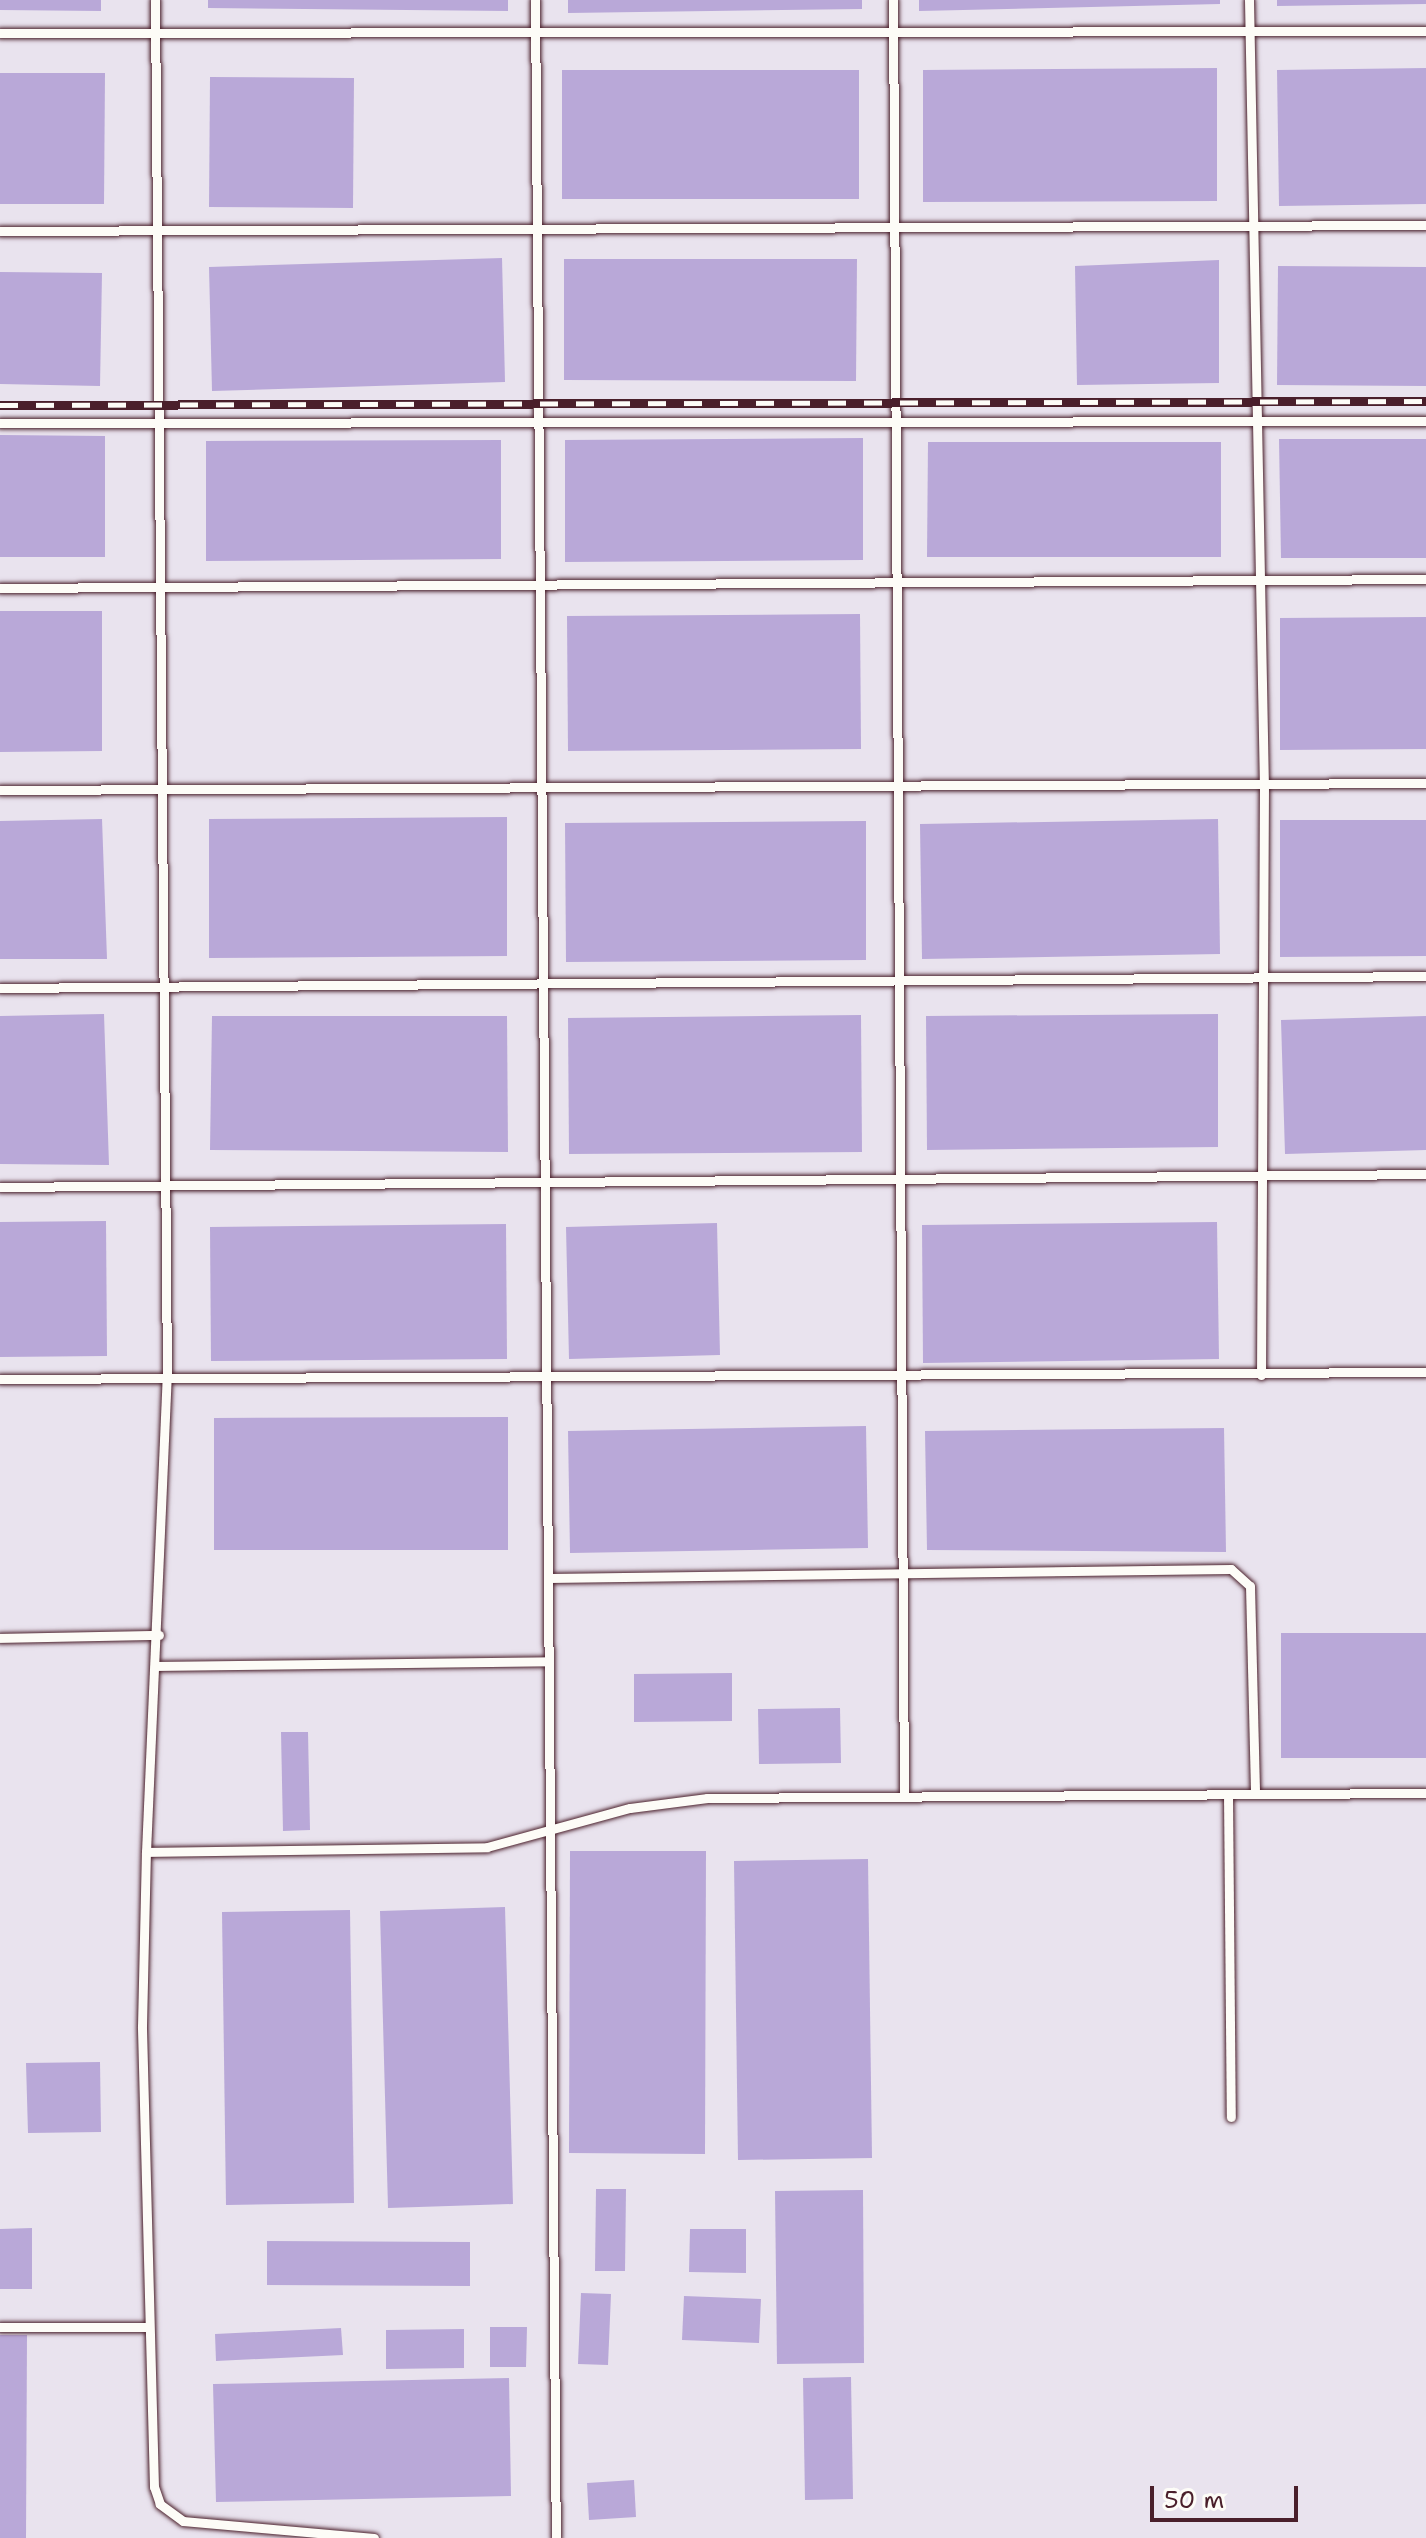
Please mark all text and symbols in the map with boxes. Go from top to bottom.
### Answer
scale bar [1154,2470,1302,2520]
text: 50 m [1164,2484,1224,2516]

